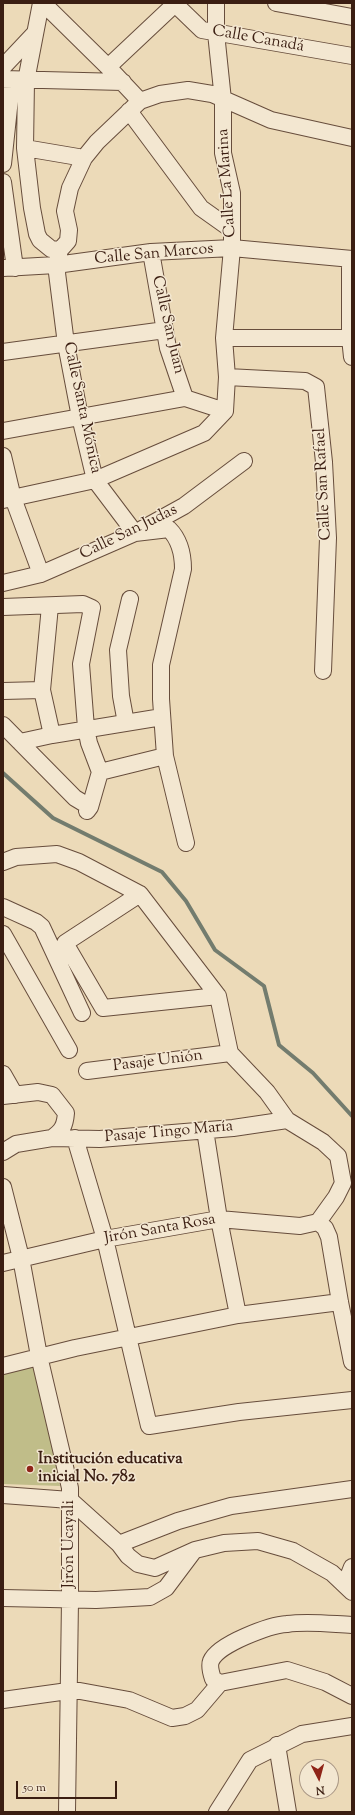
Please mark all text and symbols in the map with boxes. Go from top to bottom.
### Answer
street label: Calle Canadá [211,22,305,58]
street label: Calle La Marina [215,128,241,238]
street label: Calle San Marcos [94,240,214,270]
street label: Calle San Juan [146,274,188,376]
street label: Calle Santa Mónica [58,341,104,475]
street label: Calle San Rafael [311,427,337,541]
street label: Calle San Judas [77,501,181,565]
street label: Pasaje Unión [112,1047,204,1077]
street label: Pasaje Tingo María [104,1118,234,1148]
street label: Jirón Santa Rosa [103,1211,217,1249]
place label: Institución educativa inicial No. 782 [38,1450,183,1488]
marker: Institución educativa inicial No. 782 [25,1464,35,1474]
street label: Jirón Ucayali [60,1500,80,1588]
north arrow [299,1759,339,1799]
scale bar [18,1773,119,1799]
text: 50 m [23,1779,46,1797]
text: N [315,1782,325,1798]

